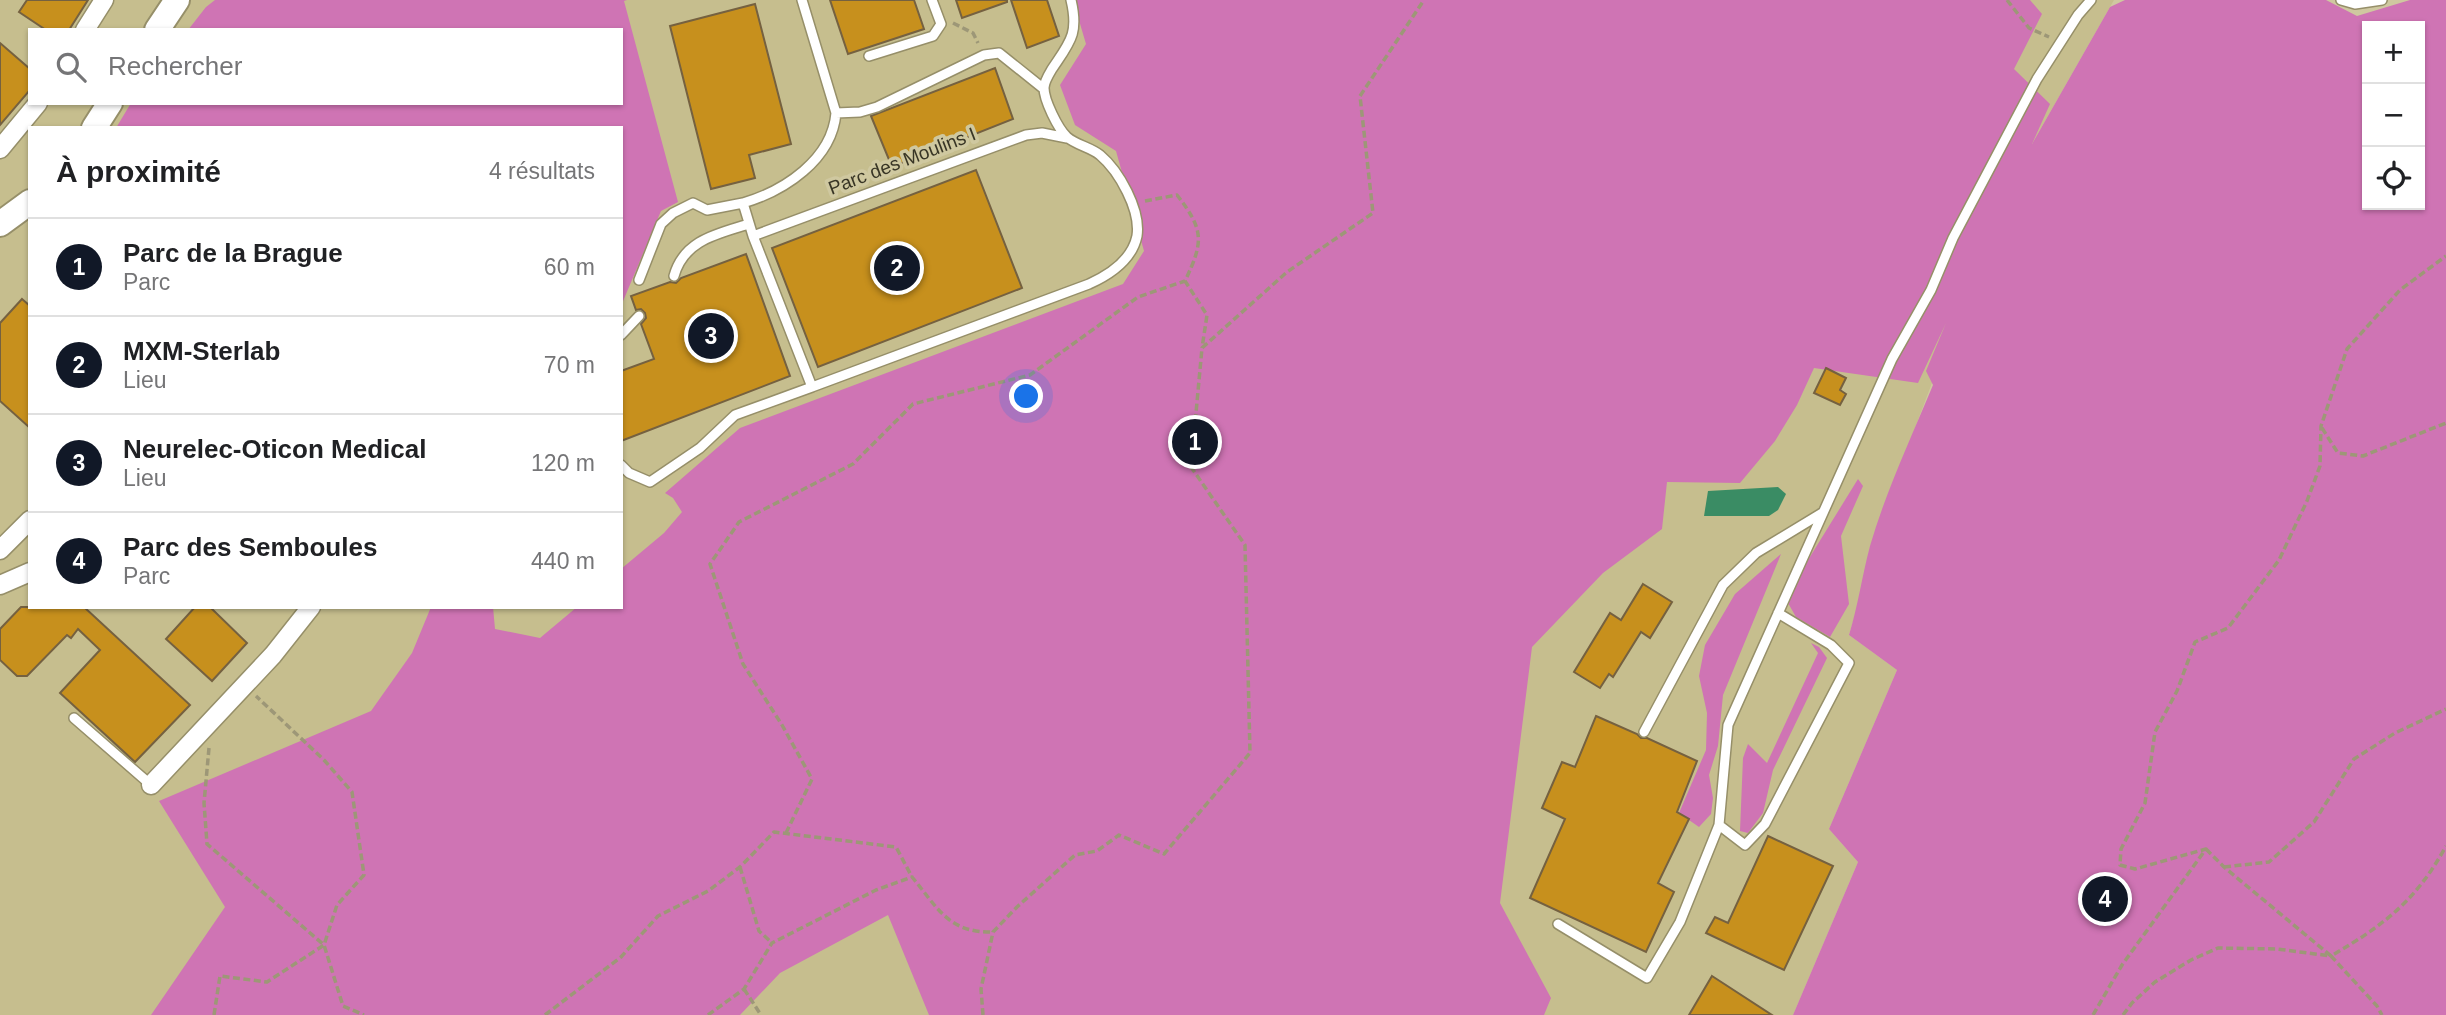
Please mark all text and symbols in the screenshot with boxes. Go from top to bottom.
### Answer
map controls [2362,21,2425,210]
button: + [2362,21,2425,84]
search box [28,28,623,105]
icon: search [52,48,90,86]
text: Rechercher [108,51,242,81]
button: − [2362,84,2425,147]
street label: Parc des Moulins I [825,123,979,199]
button: locate [2362,147,2425,210]
text: À proximité [56,155,221,188]
text: 4 résultats [489,158,595,184]
text: Parc de la Brague [123,238,343,268]
pin: 2 [874,242,920,294]
text: 1 [73,254,85,280]
text: 60 m [544,254,595,280]
text: Parc [123,269,170,295]
pin: 3 [688,310,734,362]
text: MXM-Sterlab [123,336,280,366]
text: 2 [73,352,85,378]
text: 70 m [544,352,595,378]
text: Lieu [123,367,166,393]
your location [1009,379,1043,413]
pin: 1 [1172,416,1218,468]
text: Neurelec-Oticon Medical [123,434,426,464]
text: 3 [73,450,85,476]
text: 120 m [531,450,595,476]
text: Lieu [123,465,166,491]
text: Parc des Semboules [123,532,377,562]
text: 4 [73,548,85,574]
text: 440 m [531,548,595,574]
text: Parc [123,563,170,589]
pin: 4 [2082,873,2128,925]

